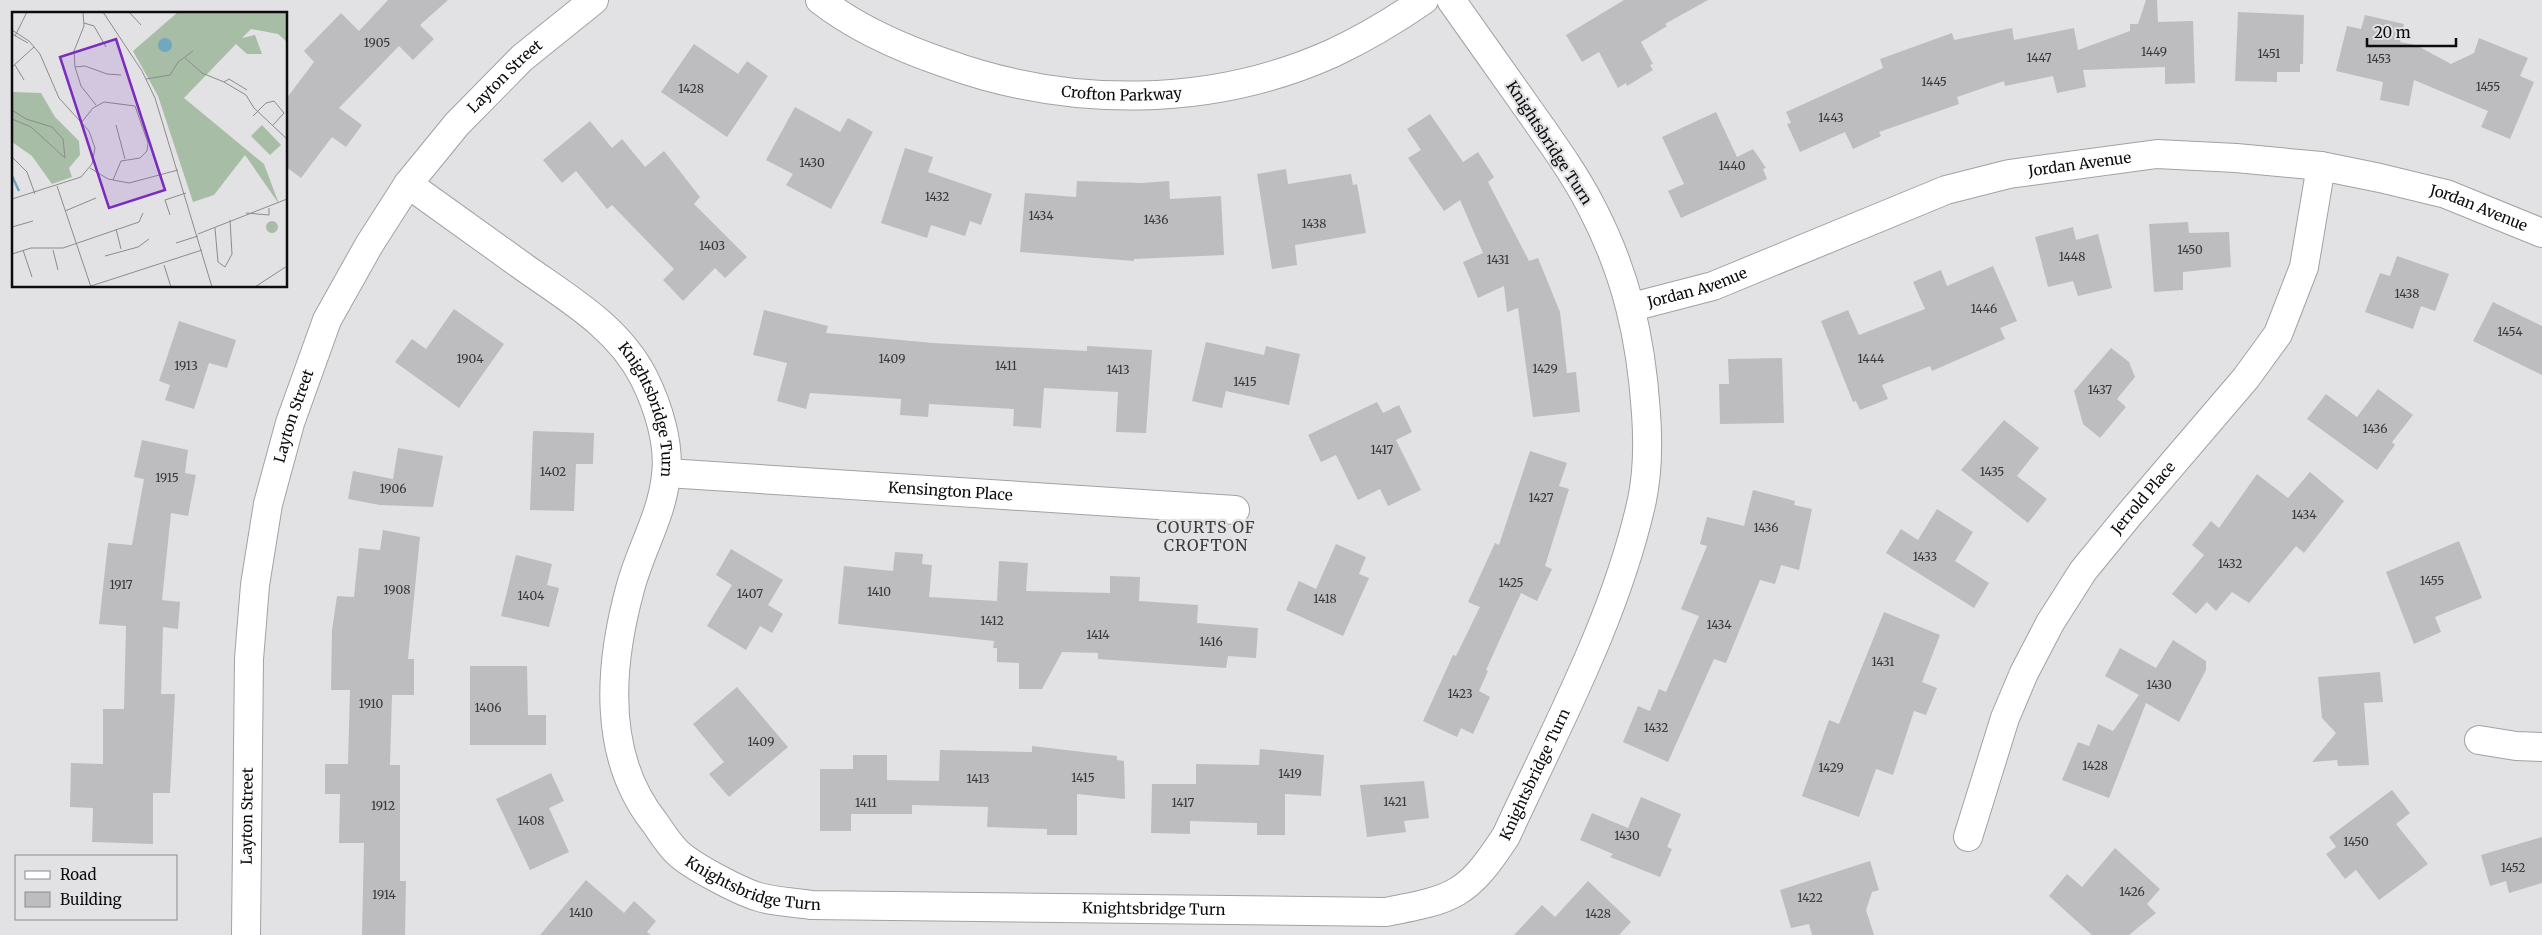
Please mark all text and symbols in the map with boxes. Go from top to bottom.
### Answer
inset map [12,12,288,288]
scale bar [2367,15,2456,47]
text: 20 m [2374,23,2411,42]
house number: 1905 [364,35,390,50]
street label: Layton Street [463,35,546,117]
house number: 1449 [2141,44,2167,59]
house number: 1451 [2258,46,2281,61]
house number: 1447 [2026,50,2052,65]
house number: 1453 [2367,51,2391,66]
house number: 1445 [1921,74,1947,89]
street label: Knightsbridge Turn [1502,77,1596,208]
house number: 1455 [2476,79,2500,94]
house number: 1428 [678,81,704,96]
street label: Crofton Parkway [1060,81,1183,105]
house number: 1443 [1818,110,1844,125]
street label: Jordan Avenue [2026,148,2132,180]
house number: 1430 [799,155,825,170]
house number: 1440 [1718,158,1746,173]
street label: Jordan Avenue [2427,180,2531,235]
house number: 1432 [925,189,949,204]
house number: 1434 [1028,208,1054,223]
house number: 1436 [1143,212,1169,227]
house number: 1438 [1301,216,1327,231]
house number: 1403 [699,238,725,253]
house number: 1450 [2177,242,2203,257]
house number: 1448 [2059,249,2085,264]
house number: 1431 [1487,252,1510,267]
street label: Jordan Avenue [1644,263,1750,312]
house number: 1438 [2394,286,2420,301]
house number: 1446 [1971,301,1997,316]
house number: 1454 [2497,324,2523,339]
street label: Knightsbridge Turn [614,338,677,478]
house number: 1904 [456,351,484,366]
house number: 1409 [879,351,905,366]
house number: 1444 [1858,351,1885,366]
house number: 1913 [174,358,198,373]
house number: 1411 [995,358,1017,373]
house number: 1429 [1532,361,1558,376]
house number: 1413 [1106,362,1130,377]
street label: Layton Street [270,366,318,465]
house number: 1415 [1233,374,1257,389]
house number: 1437 [2088,382,2112,397]
house number: 1436 [2362,421,2388,436]
house number: 1417 [1371,442,1394,457]
street label: Jerrold Place [2106,457,2179,539]
house number: 1402 [540,464,566,479]
house number: 1435 [1980,464,2004,479]
house number: 1915 [155,470,179,485]
street label: Kensington Place [888,477,1013,505]
house number: 1906 [379,481,407,496]
house number: 1427 [1528,490,1554,505]
house number: 1434 [2291,507,2317,522]
district label: COURTS OF CROFTON [1156,517,1256,555]
house number: 1436 [1753,520,1779,535]
house number: 1433 [1913,549,1937,564]
house number: 1432 [2218,556,2242,571]
house number: 1455 [2420,573,2444,588]
house number: 1425 [1498,575,1524,590]
house number: 1917 [109,577,133,592]
house number: 1908 [384,582,410,597]
house number: 1410 [867,584,891,599]
house number: 1407 [737,586,763,601]
house number: 1404 [518,588,545,603]
house number: 1418 [1313,591,1337,606]
house number: 1412 [980,613,1004,628]
house number: 1434 [1706,617,1732,632]
house number: 1414 [1086,627,1110,642]
house number: 1416 [1199,634,1223,649]
house number: 1431 [1872,654,1895,669]
house number: 1430 [2146,677,2172,692]
house number: 1423 [1447,686,1473,701]
house number: 1910 [359,696,383,711]
house number: 1406 [475,700,502,715]
street label: Knightsbridge Turn [1495,705,1574,843]
house number: 1432 [1644,720,1668,735]
house number: 1409 [748,734,774,749]
house number: 1428 [2082,758,2108,773]
house number: 1429 [1818,760,1844,775]
house number: 1419 [1278,766,1302,781]
street label: Layton Street [237,767,257,865]
house number: 1415 [1071,770,1095,785]
house number: 1413 [966,771,990,786]
house number: 1421 [1383,794,1407,809]
house number: 1411 [855,795,877,810]
house number: 1417 [1172,795,1195,810]
house number: 1912 [371,798,395,813]
house number: 1408 [518,813,544,828]
house number: 1430 [1614,828,1640,843]
house number: 1450 [2343,834,2369,849]
street label: Knightsbridge Turn [682,852,821,914]
legend [15,855,178,920]
house number: 1452 [2501,860,2525,875]
text: Road [60,865,96,884]
house number: 1426 [2119,884,2145,899]
house number: 1914 [372,887,397,902]
text: Building [60,890,122,909]
house number: 1422 [1797,890,1823,905]
street label: Knightsbridge Turn [1082,898,1226,919]
house number: 1410 [569,905,593,920]
house number: 1428 [1585,906,1611,921]

